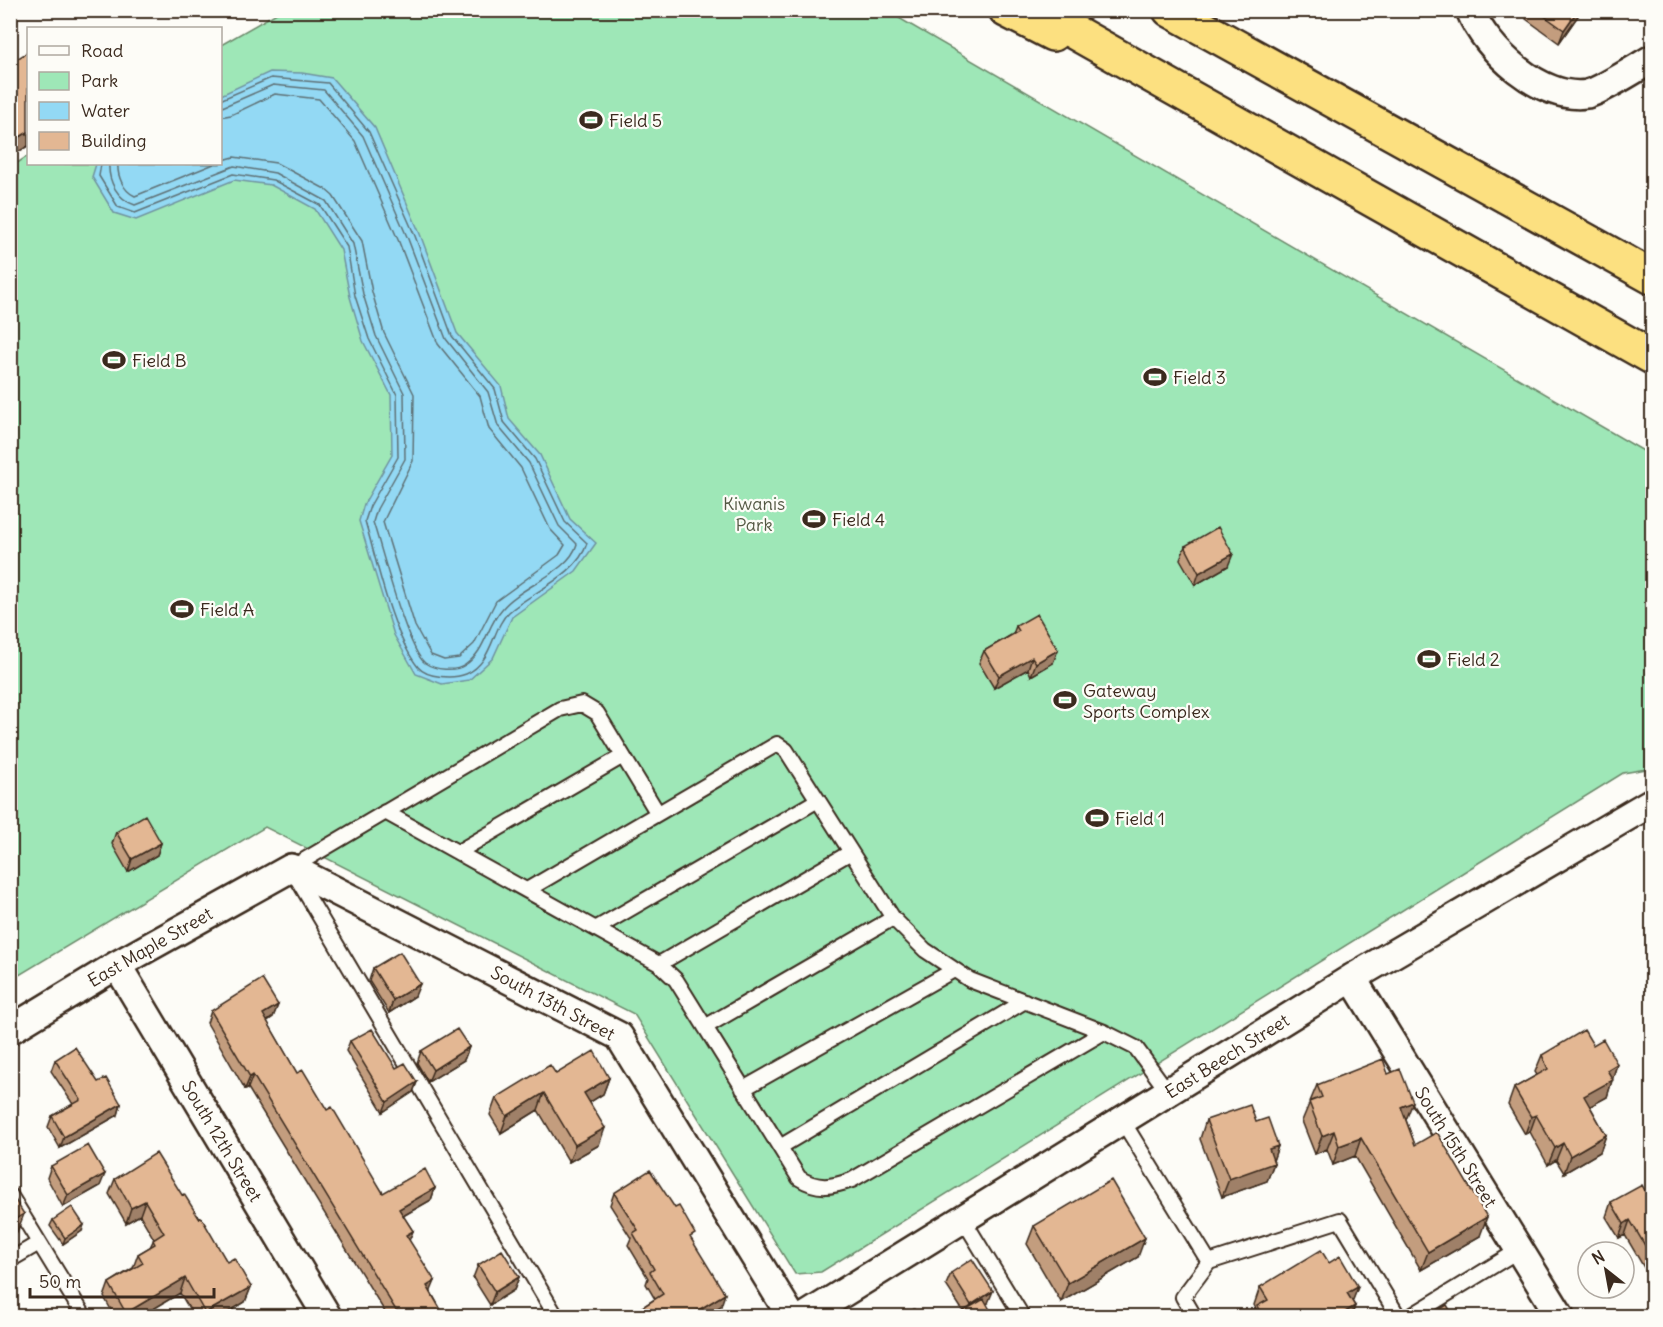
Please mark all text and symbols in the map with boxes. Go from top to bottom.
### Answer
legend [27,27,222,165]
text: Road [81,39,124,62]
text: Park [81,69,118,92]
text: Water [81,99,131,122]
sports icon: Field 5 [578,107,604,133]
place label: Field 5 [609,109,662,132]
text: Building [81,129,146,152]
sports icon: Field B [101,347,127,373]
place label: Field B [132,349,187,372]
sports icon: Field 3 [1142,364,1168,390]
place label: Field 3 [1173,366,1226,389]
park label: Kiwanis Park [723,492,785,536]
sports icon: Field 4 [801,506,827,532]
place label: Field 4 [832,508,885,531]
sports icon: Field A [169,596,195,622]
place label: Field A [200,598,254,621]
sports icon: Field 2 [1416,646,1442,672]
place label: Field 2 [1447,648,1500,671]
place label: Gateway Sports Complex [1083,679,1210,723]
sports icon: Gateway Sports Complex [1052,687,1078,713]
sports icon: Field 1 [1084,805,1110,831]
place label: Field 1 [1115,807,1165,830]
street label: East Maple Street [84,902,216,992]
street label: South 13th Street [487,961,619,1045]
street label: East Beech Street [1161,1009,1293,1103]
street label: South 12th Street [177,1076,267,1206]
street label: South 15th Street [1410,1083,1502,1211]
north arrow [1576,1240,1636,1300]
text: N [1588,1246,1608,1269]
scale bar [30,1261,214,1299]
text: 50 m [39,1270,81,1293]

